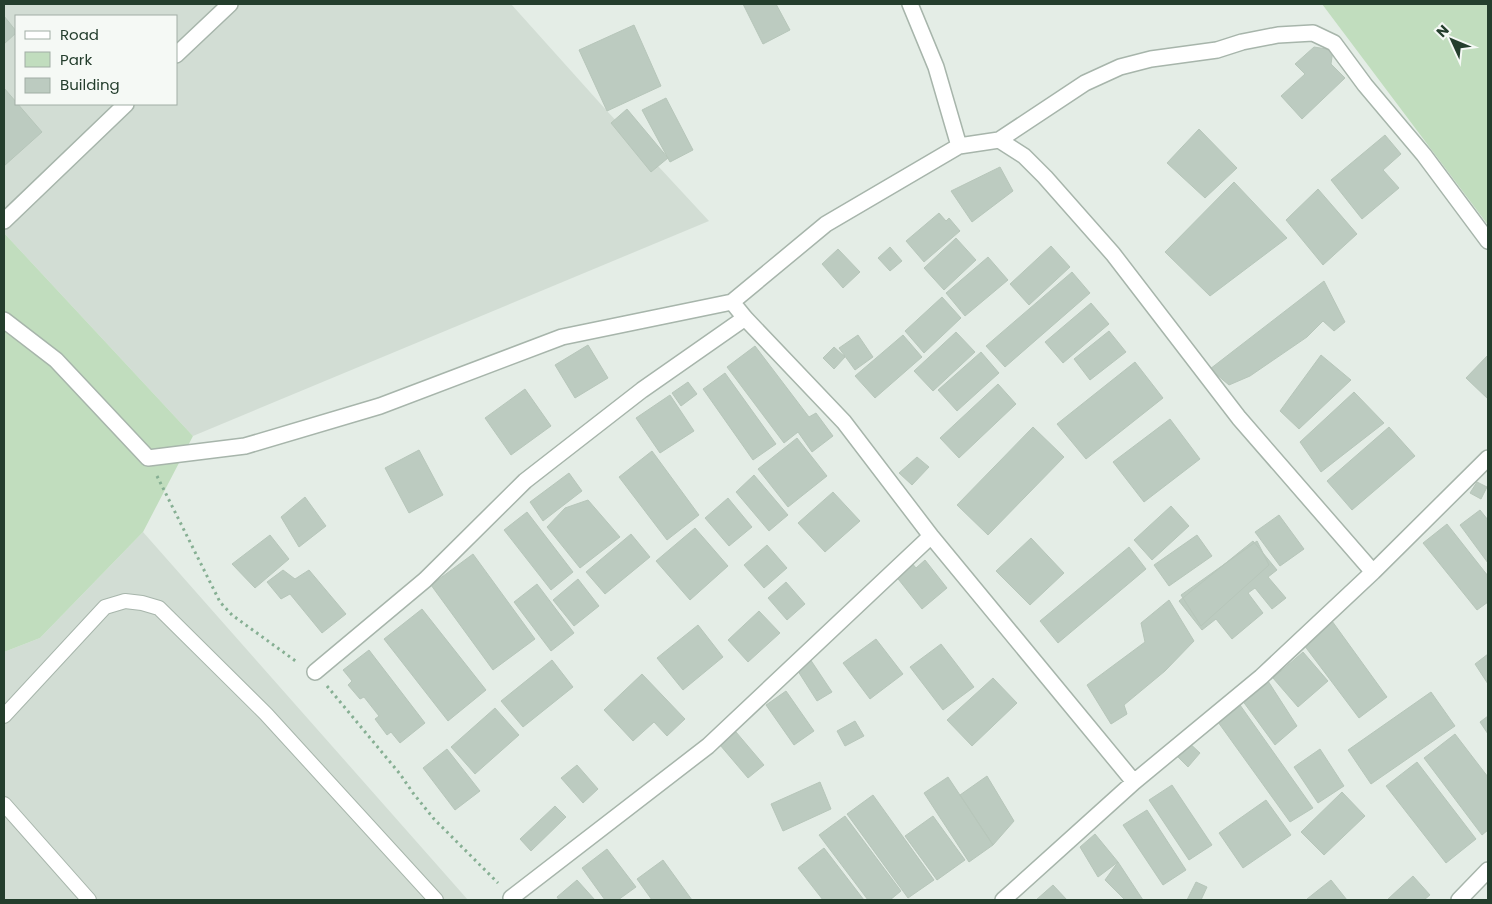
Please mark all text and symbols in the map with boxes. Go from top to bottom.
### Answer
legend [15,15,178,105]
north arrow [1427,15,1477,65]
text: N [1432,20,1453,42]
text: Road [60,24,99,45]
text: Park [60,49,92,70]
text: Building [60,74,120,95]

